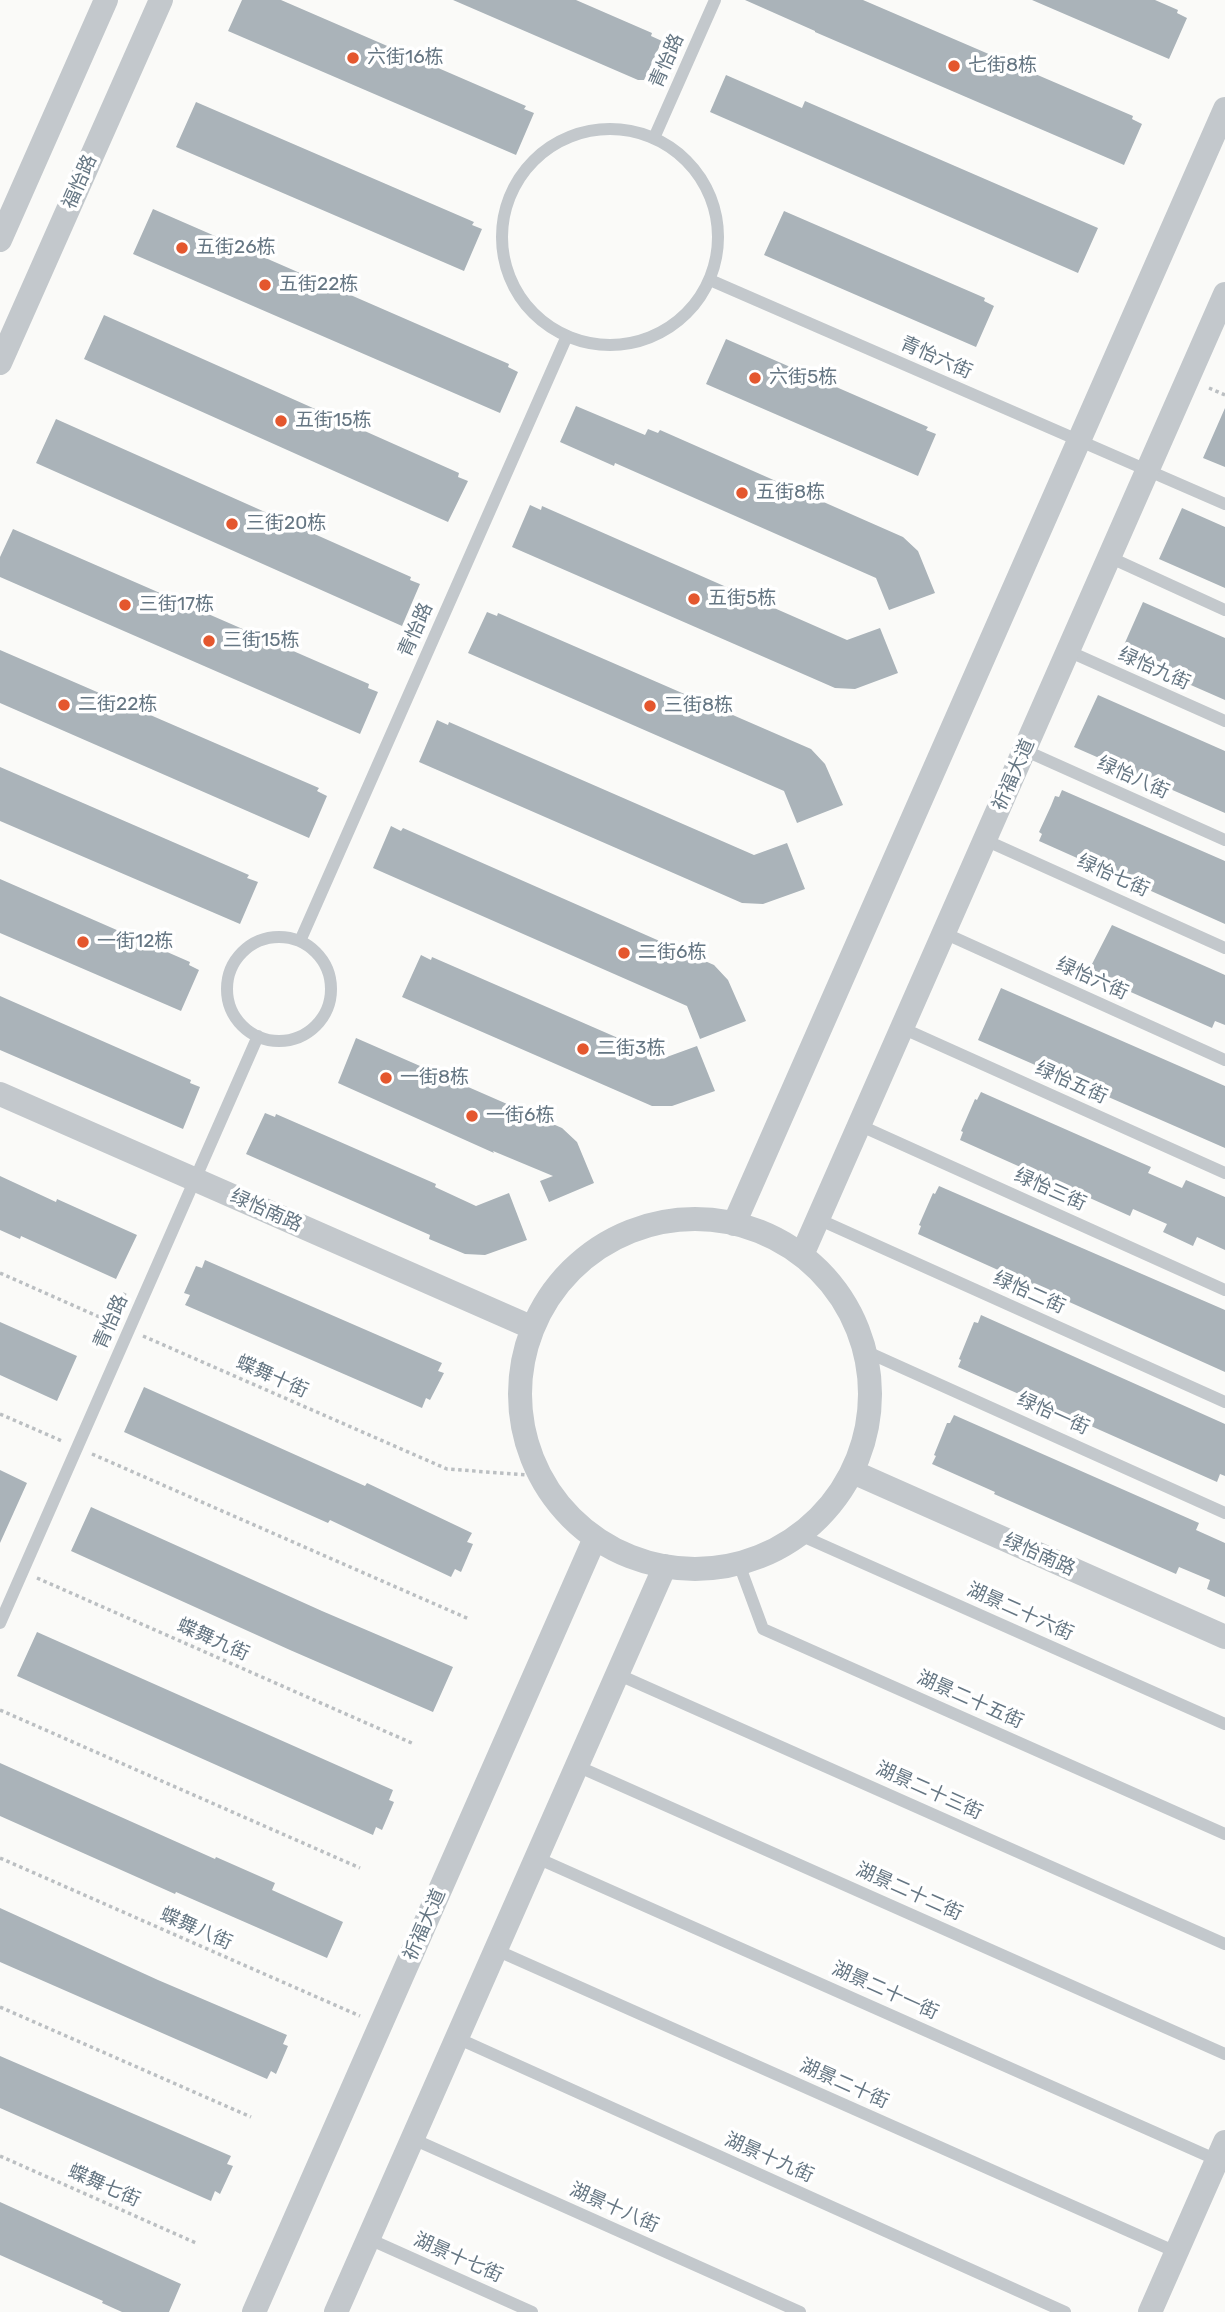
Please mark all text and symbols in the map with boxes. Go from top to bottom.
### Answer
street label: 青怡路 [645,30,689,92]
place label: 六街16栋 [367,47,444,69]
marker: 六街16栋 [345,50,361,66]
place label: 七街8栋 [968,55,1037,77]
marker: 七街8栋 [946,58,962,74]
street label: 福怡路 [58,151,102,213]
place label: 五街26栋 [196,237,276,259]
marker: 五街26栋 [174,240,190,256]
place label: 五街22栋 [279,274,358,296]
marker: 五街22栋 [257,277,273,293]
street label: 青怡六街 [897,332,975,384]
place label: 六街5栋 [769,367,837,389]
marker: 六街5栋 [747,370,763,386]
place label: 五街15栋 [295,410,371,432]
marker: 五街15栋 [273,413,289,429]
place label: 五街8栋 [756,482,825,504]
marker: 五街8栋 [734,485,750,501]
place label: 三街20栋 [246,513,326,535]
marker: 三街20栋 [224,516,240,532]
place label: 五街5栋 [708,588,776,610]
marker: 五街5栋 [686,591,702,607]
place label: 三街17栋 [139,594,214,616]
marker: 三街17栋 [117,597,133,613]
street label: 青怡路 [394,599,438,661]
place label: 三街15栋 [223,630,299,652]
marker: 三街15栋 [201,633,217,649]
street label: 绿怡九街 [1115,643,1193,695]
place label: 二街22栋 [78,694,157,716]
place label: 三街8栋 [664,695,733,717]
marker: 二街22栋 [56,697,72,713]
marker: 三街8栋 [642,698,658,714]
street label: 祈福大道 [988,736,1040,814]
street label: 绿怡八街 [1094,752,1172,804]
street label: 绿怡七街 [1074,850,1152,902]
place label: 一街12栋 [97,931,173,953]
marker: 一街12栋 [75,934,91,950]
place label: 二街6栋 [638,942,706,964]
marker: 二街6栋 [616,945,632,961]
street label: 绿怡六街 [1053,953,1131,1005]
place label: 二街3栋 [597,1038,665,1060]
marker: 二街3栋 [575,1041,591,1057]
street label: 绿怡五街 [1032,1057,1110,1109]
place label: 一街8栋 [400,1067,469,1089]
marker: 一街8栋 [378,1070,394,1086]
place label: 一街6栋 [486,1105,554,1127]
marker: 一街6栋 [464,1108,480,1124]
street label: 绿怡三街 [1011,1164,1089,1216]
street label: 绿怡南路 [227,1185,305,1237]
street label: 绿怡二街 [990,1267,1068,1319]
street label: 青怡路 [89,1291,133,1353]
street label: 蝶舞十街 [233,1351,311,1403]
street label: 绿怡一街 [1014,1388,1092,1440]
street label: 绿怡南路 [1000,1529,1078,1581]
street label: 湖景二十六街 [963,1578,1077,1646]
street label: 蝶舞九街 [174,1614,252,1666]
street label: 湖景二十五街 [913,1666,1027,1734]
street label: 湖景二十三街 [872,1757,986,1825]
street label: 湖景二十二街 [852,1858,966,1926]
street label: 祈福大道 [399,1886,451,1964]
street label: 蝶舞八街 [157,1903,235,1955]
street label: 湖景二十一街 [828,1957,942,2025]
street label: 湖景二十街 [796,2054,892,2114]
street label: 湖景十九街 [721,2128,817,2188]
street label: 蝶舞七街 [65,2160,143,2212]
street label: 湖景十八街 [566,2178,662,2238]
street label: 湖景十七街 [410,2228,506,2288]

